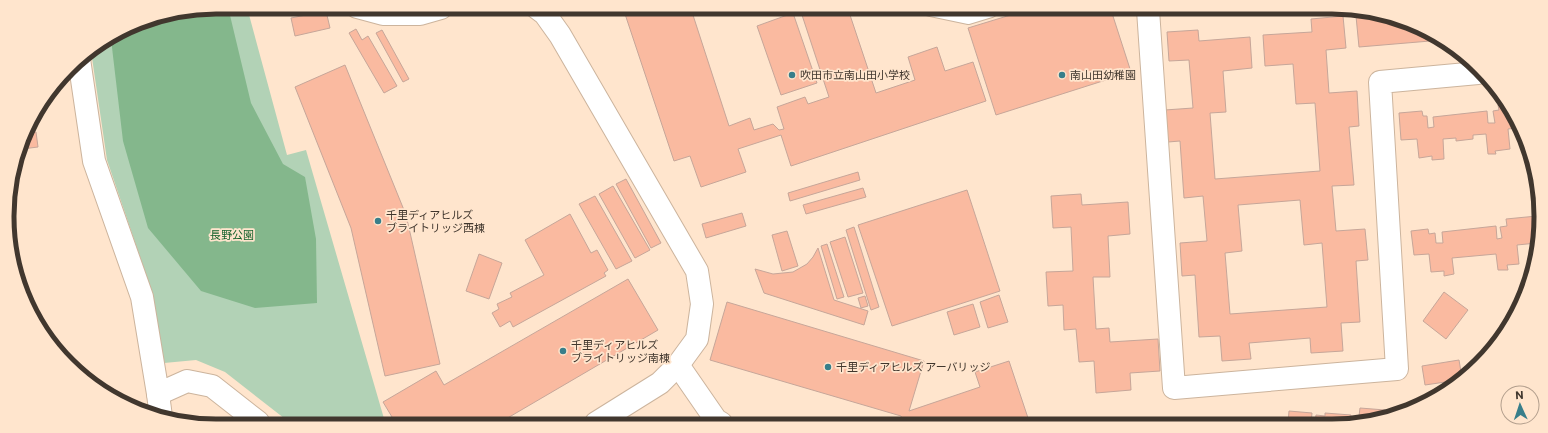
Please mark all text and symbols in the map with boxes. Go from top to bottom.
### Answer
place label: 吹田市立南山田小学校 [800,68,910,81]
place label: 南山田幼稚園 [1070,68,1136,81]
marker: 吹田市立南山田小学校 [787,70,797,80]
marker: 南山田幼稚園 [1057,70,1067,80]
place label: 千里ディアヒルズ ブライトリッジ西棟 [386,208,485,234]
marker: 千里ディアヒルズ ブライトリッジ西棟 [373,216,383,226]
park label: 長野公園 [210,228,254,241]
place label: 千里ディアヒルズ ブライトリッジ南棟 [571,338,670,364]
marker: 千里ディアヒルズ ブライトリッジ南棟 [558,346,568,356]
place label: 千里ディアヒルズ アーバリッジ [836,360,991,373]
marker: 千里ディアヒルズ アーバリッジ [823,362,833,372]
north arrow [1500,385,1540,425]
text: N [1515,388,1524,401]

